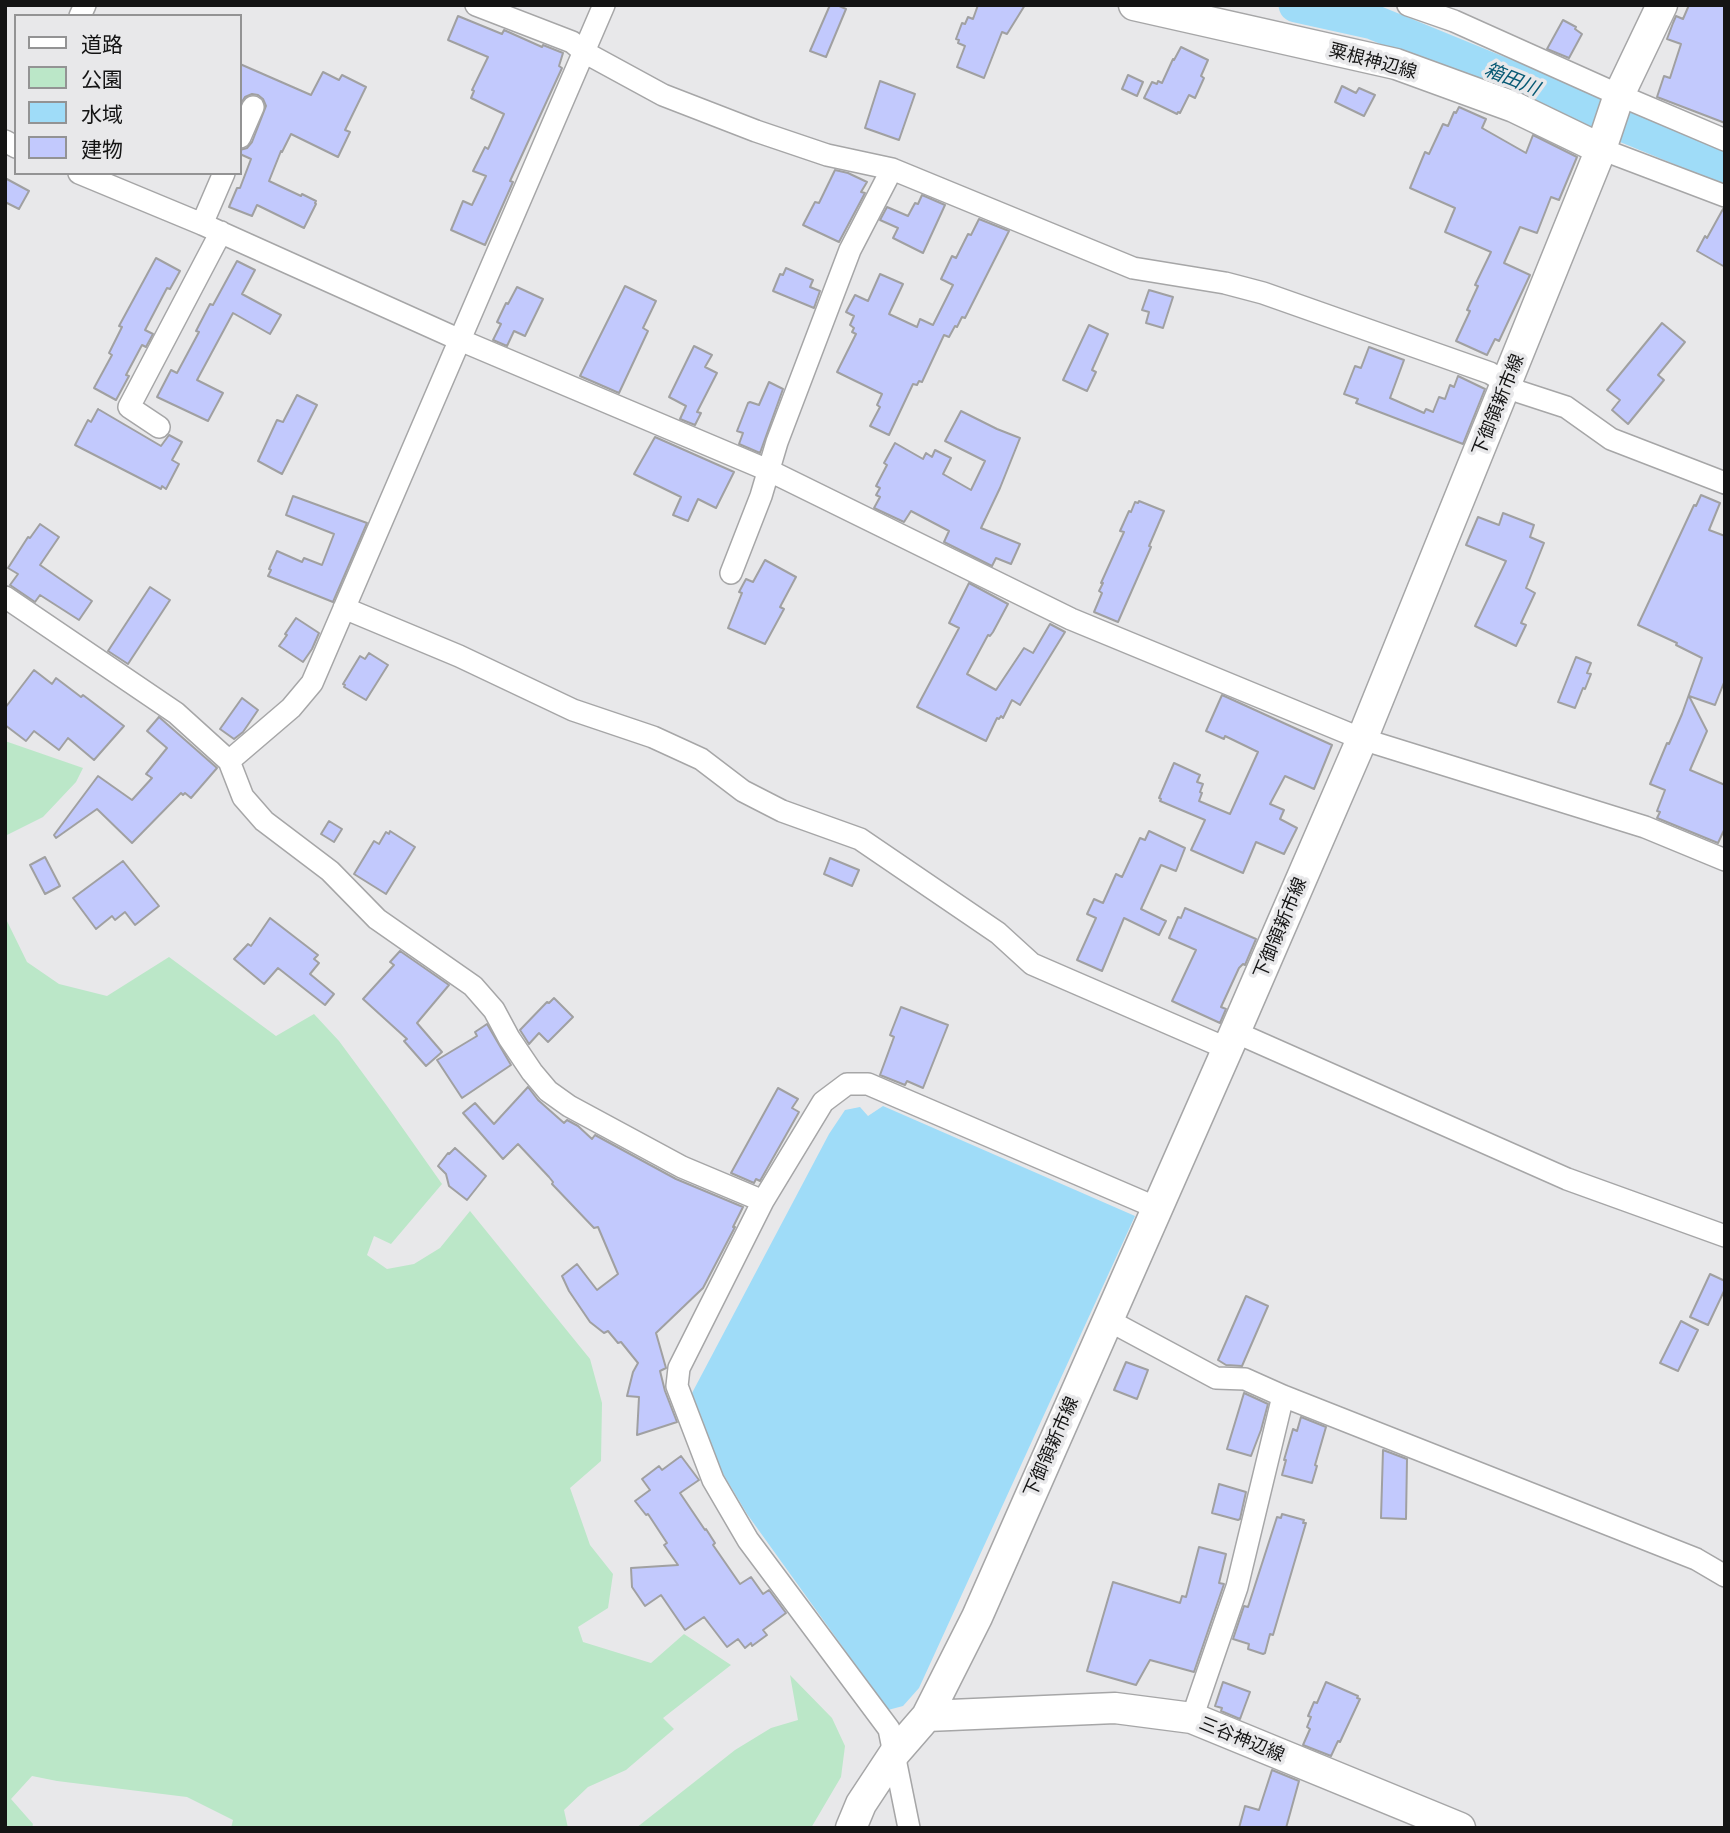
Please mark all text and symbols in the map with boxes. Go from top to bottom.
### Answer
legend [14,14,242,175]
text: 道路 [81,31,123,56]
street label: 粟根神辺線 [1327,39,1419,83]
water label: 箱田川 [1481,58,1543,100]
text: 公園 [81,66,123,91]
text: 水域 [81,101,123,126]
text: 建物 [81,136,123,161]
street label: 下御領新市線 [1468,351,1528,459]
street label: 下御領新市線 [1249,874,1311,982]
street label: 下御領新市線 [1019,1393,1083,1501]
street label: 三谷神辺線 [1196,1712,1288,1766]

